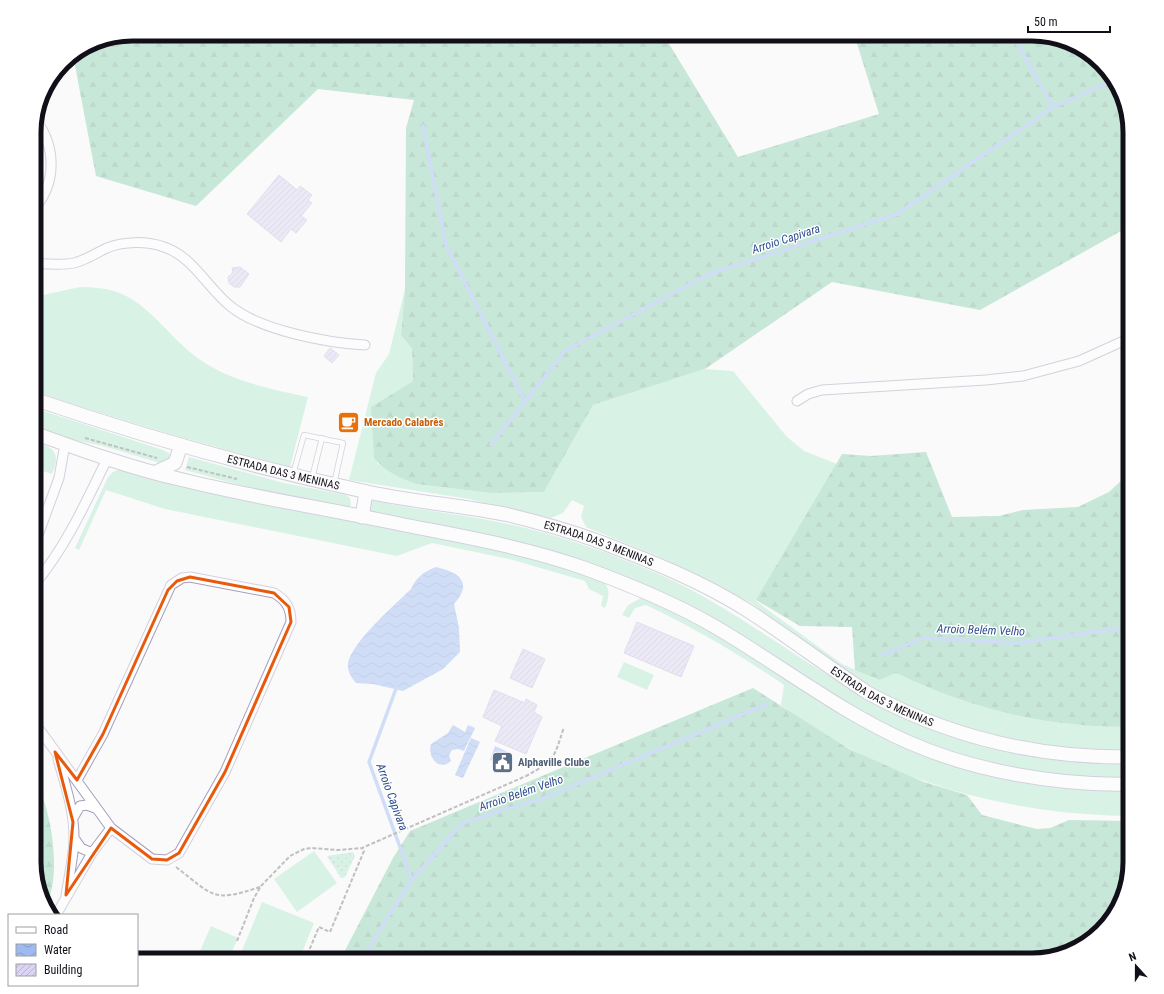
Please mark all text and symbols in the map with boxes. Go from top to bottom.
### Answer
scale bar [1028,8,1110,34]
text: 50 m [1034,15,1058,29]
water label: Arroio Capivara [749,221,822,257]
cafe icon: Mercado Calabrês [336,409,362,435]
place label: Mercado Calabrês [364,416,444,429]
street label: ESTRADA DAS 3 MENINAS [226,452,341,492]
street label: ESTRADA DAS 3 MENINAS [543,518,656,569]
water label: Arroio Belém Velho [936,621,1025,639]
street label: ESTRADA DAS 3 MENINAS [828,663,936,729]
public building icon: Alphaville Clube [489,749,515,775]
place label: Alphaville Clube [518,756,590,769]
water label: Arroio Capivara [373,760,411,833]
water label: Arroio Belém Velho [476,772,565,814]
legend [8,914,138,986]
text: Road [44,923,68,937]
text: Water [44,943,72,957]
north arrow [1116,946,1156,986]
text: N [1127,950,1138,964]
text: Building [44,963,82,977]

